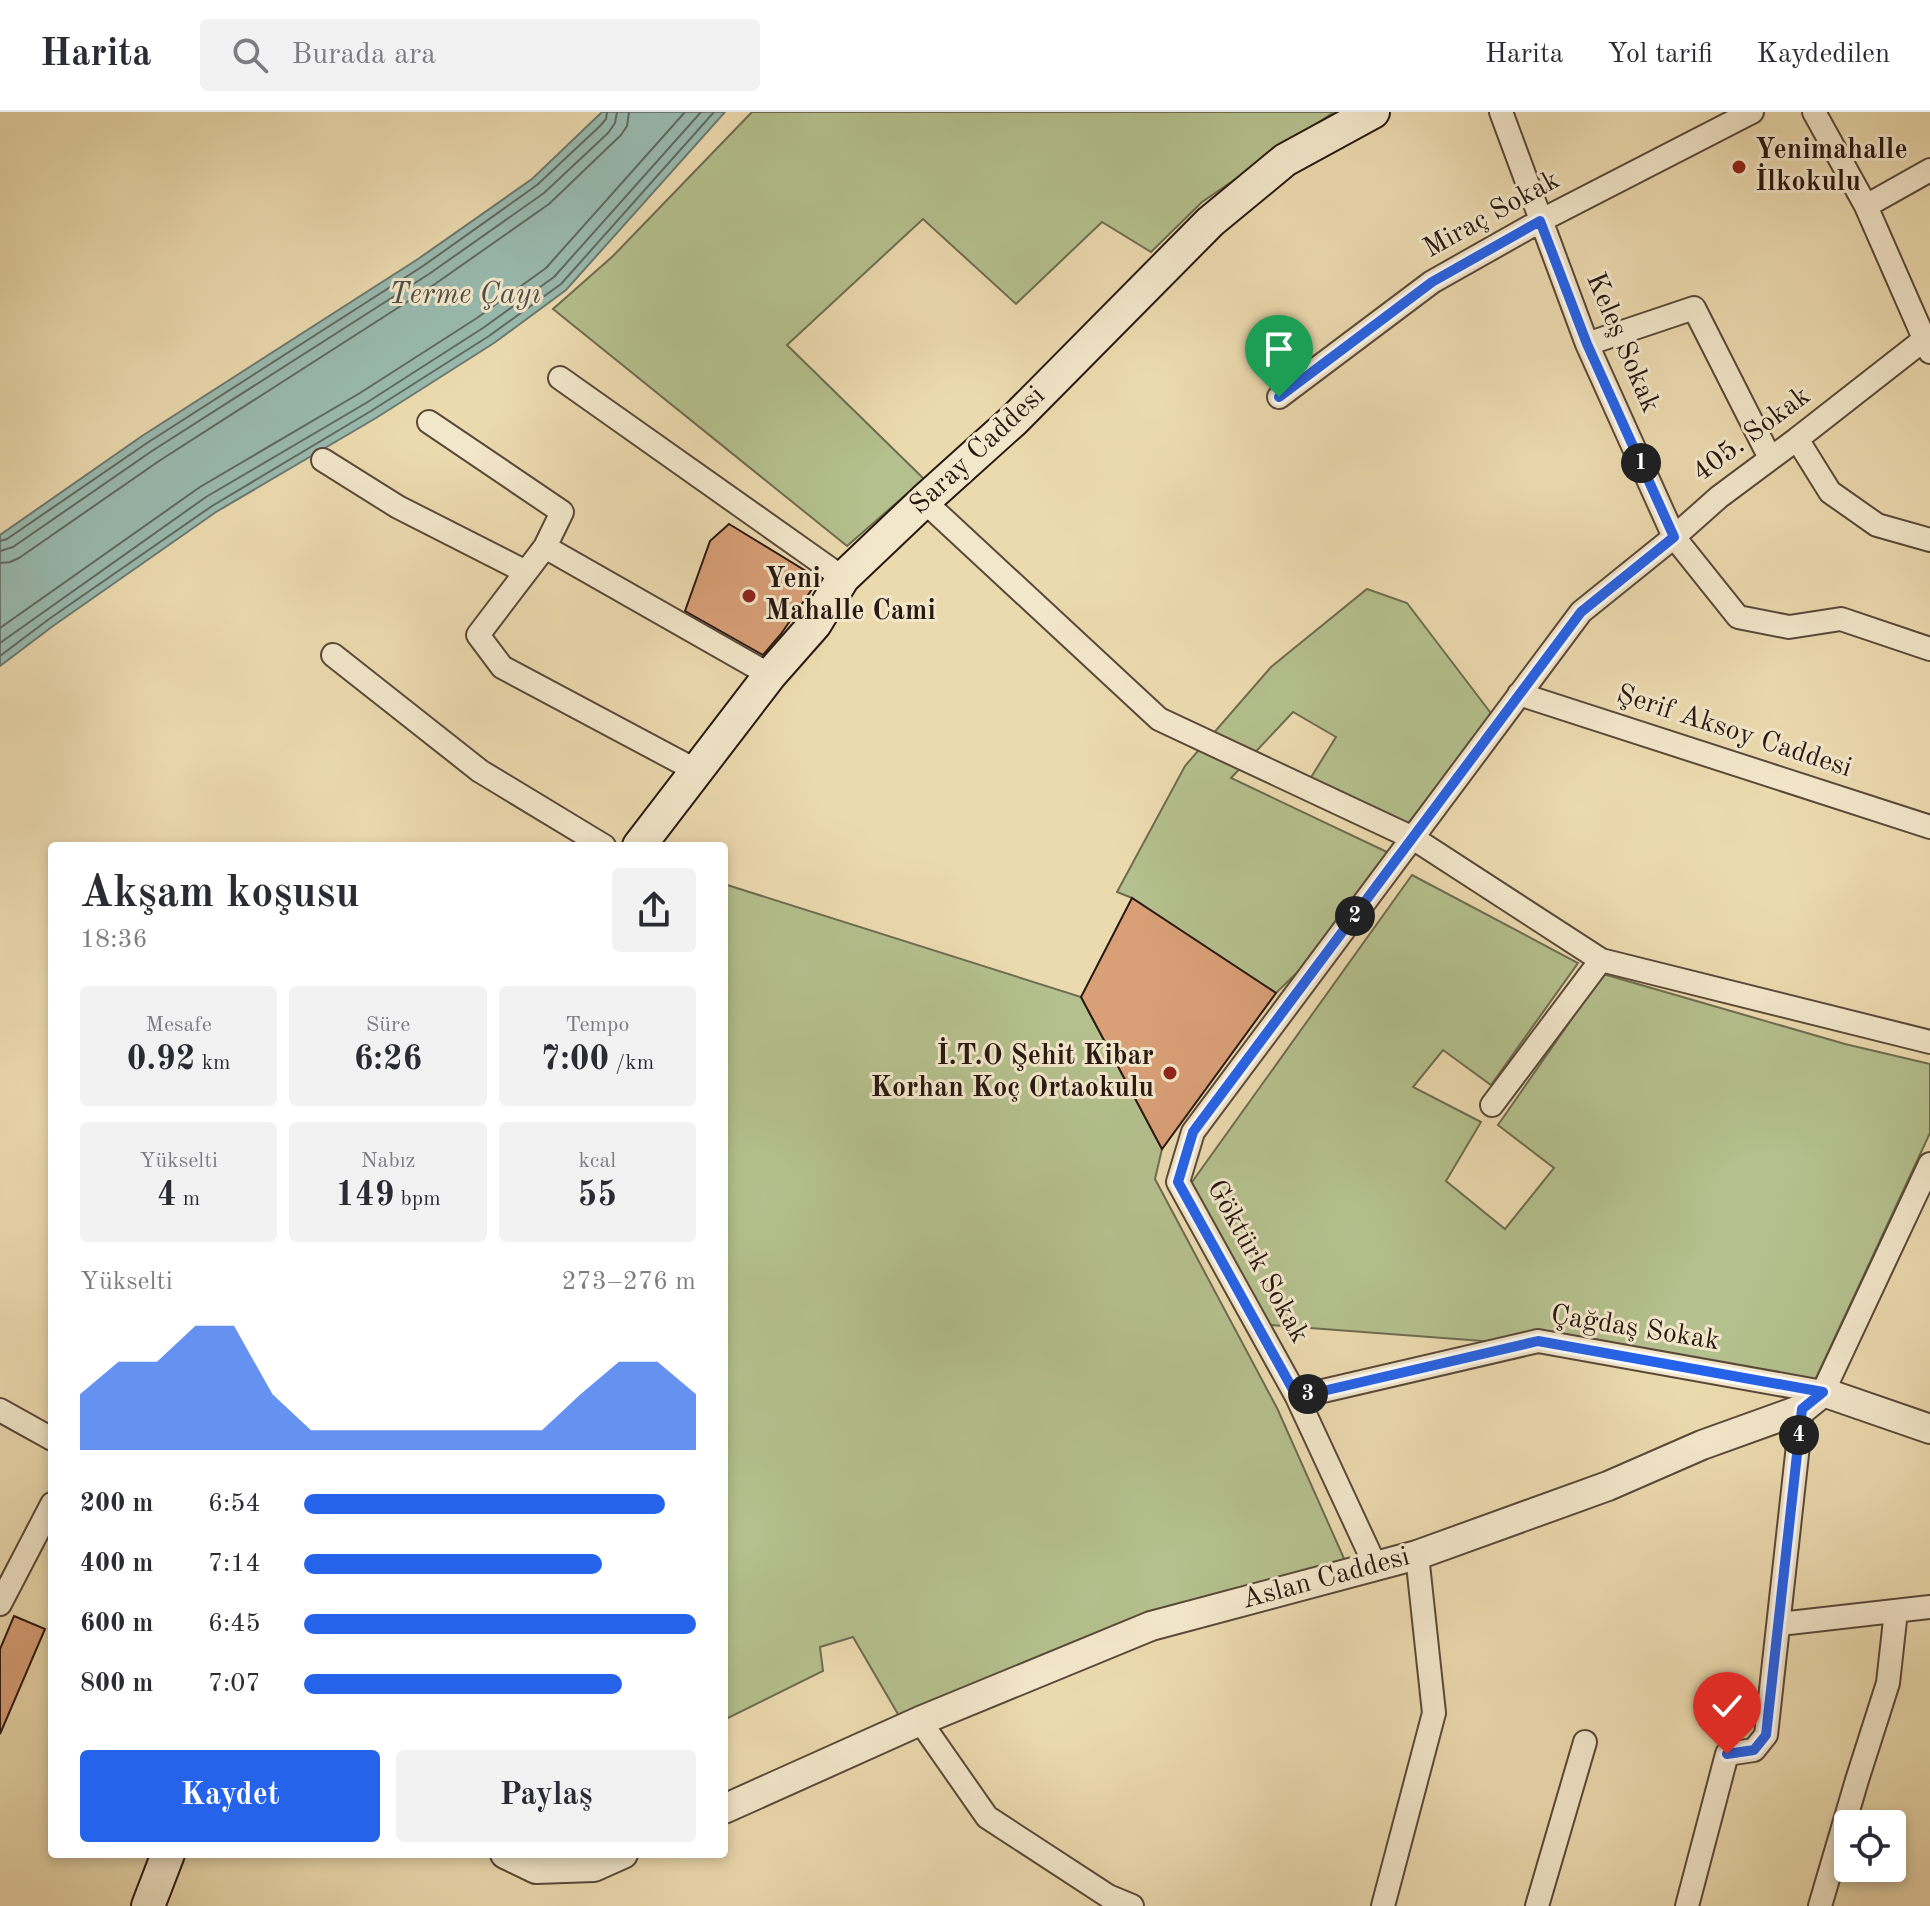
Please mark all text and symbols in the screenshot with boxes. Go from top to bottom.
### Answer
search box [200,19,760,91]
icon: search [228,33,272,77]
text: Harita [40,36,152,74]
text: Burada ara [292,40,436,70]
text: Harita [1485,41,1564,69]
text: Yol tarifi [1608,41,1713,69]
text: Kaydedilen [1757,41,1890,69]
place label: Yenimahalle İlkokulu [1755,137,1908,197]
marker: Yenimahalle İlkokulu [1730,158,1748,176]
street label: Miraç Sokak [1419,166,1565,264]
street label: Keleş Sokak [1580,269,1664,417]
water label: Terme Çayı [389,280,541,310]
pin [1245,315,1313,397]
icon: arrive [1257,327,1301,371]
street label: Saray Caddesi [905,382,1051,520]
street label: 405. Sokak [1688,382,1816,488]
pin: 1 [1621,443,1661,483]
text: 1 [1635,452,1647,474]
place label: Yeni Mahalle Cami [765,566,936,626]
marker: Yeni Mahalle Cami [740,587,758,605]
street label: Şerif Aksoy Caddesi [1613,681,1855,783]
button: share [612,868,696,952]
text: Akşam koşusu [80,872,360,916]
pin: 2 [1335,896,1375,936]
text: 2 [1349,905,1361,927]
text: 18:36 [80,927,148,953]
text: Mesafe [145,1014,212,1036]
text: Süre [366,1014,410,1036]
text: Tempo [565,1014,629,1036]
place label: İ.T.O Şehit Kibar Korhan Koç Ortaokulu [871,1037,1154,1103]
text: 0.92 [127,1043,195,1077]
text: 6:26 [354,1043,422,1077]
text: 7:00 [540,1043,609,1077]
text: km [195,1052,231,1074]
text: /km [609,1052,654,1074]
marker: İ.T.O Şehit Kibar Korhan Koç Ortaokulu [1161,1064,1179,1082]
text: Yükselti [139,1150,218,1172]
text: Nabız [361,1150,415,1172]
text: kcal [578,1150,616,1172]
street label: Göktürk Sokak [1201,1176,1313,1348]
text: 4 [157,1179,177,1213]
text: 149 [335,1179,394,1213]
text: 55 [578,1179,617,1213]
text: m [177,1188,200,1210]
text: bpm [394,1188,441,1210]
text: Yükselti [80,1269,173,1295]
text: 273–276 m [561,1269,696,1295]
street label: Çağdaş Sokak [1549,1302,1721,1356]
pin: 3 [1288,1374,1328,1414]
text: 3 [1302,1383,1314,1405]
pin: 4 [1779,1415,1819,1455]
text: 4 [1793,1424,1805,1446]
text: 200 m [80,1491,153,1517]
text: 6:54 [208,1491,261,1517]
street label: Aslan Caddesi [1239,1543,1413,1615]
text: 400 m [80,1551,153,1577]
text: 7:14 [208,1551,261,1577]
text: 600 m [80,1611,153,1637]
text: 6:45 [208,1611,261,1637]
text: 800 m [80,1671,153,1697]
text: 7:07 [208,1671,261,1697]
pin [1693,1672,1761,1754]
icon: check [1705,1684,1749,1728]
button: Kaydet [80,1750,380,1842]
button: Paylaş [396,1750,696,1842]
map controls [1834,1810,1906,1882]
button: locate [1834,1810,1906,1882]

